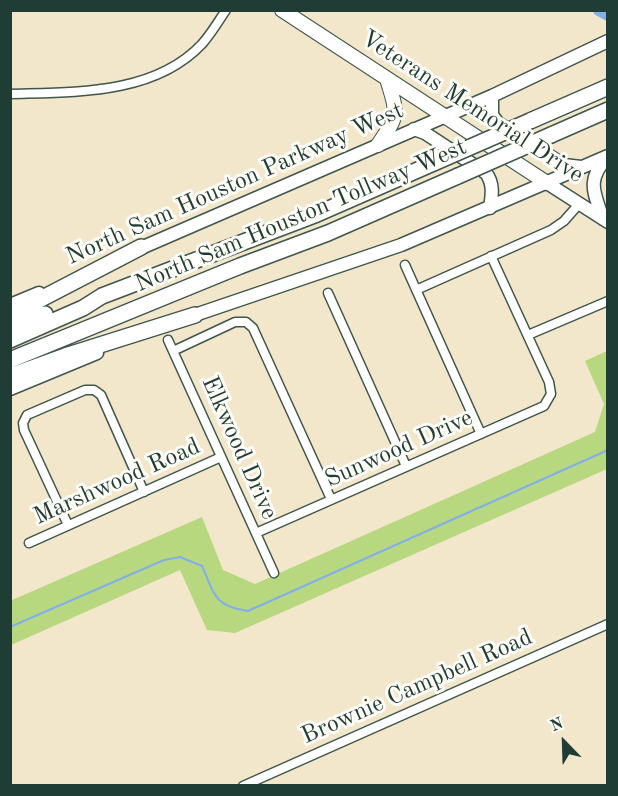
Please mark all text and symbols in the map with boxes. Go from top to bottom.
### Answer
street label: Veterans Memorial Drive [355,24,589,190]
street label: North Sam Houston Parkway West [62,96,408,272]
street label: North Sam Houston Tollway West [131,133,471,299]
street label: Elkwood Drive [195,372,283,524]
street label: Sunwood Drive [321,404,477,494]
street label: Marshwood Road [29,432,205,532]
street label: Brownie Campbell Road [297,623,537,751]
north arrow [534,712,594,772]
text: N [548,716,566,735]

